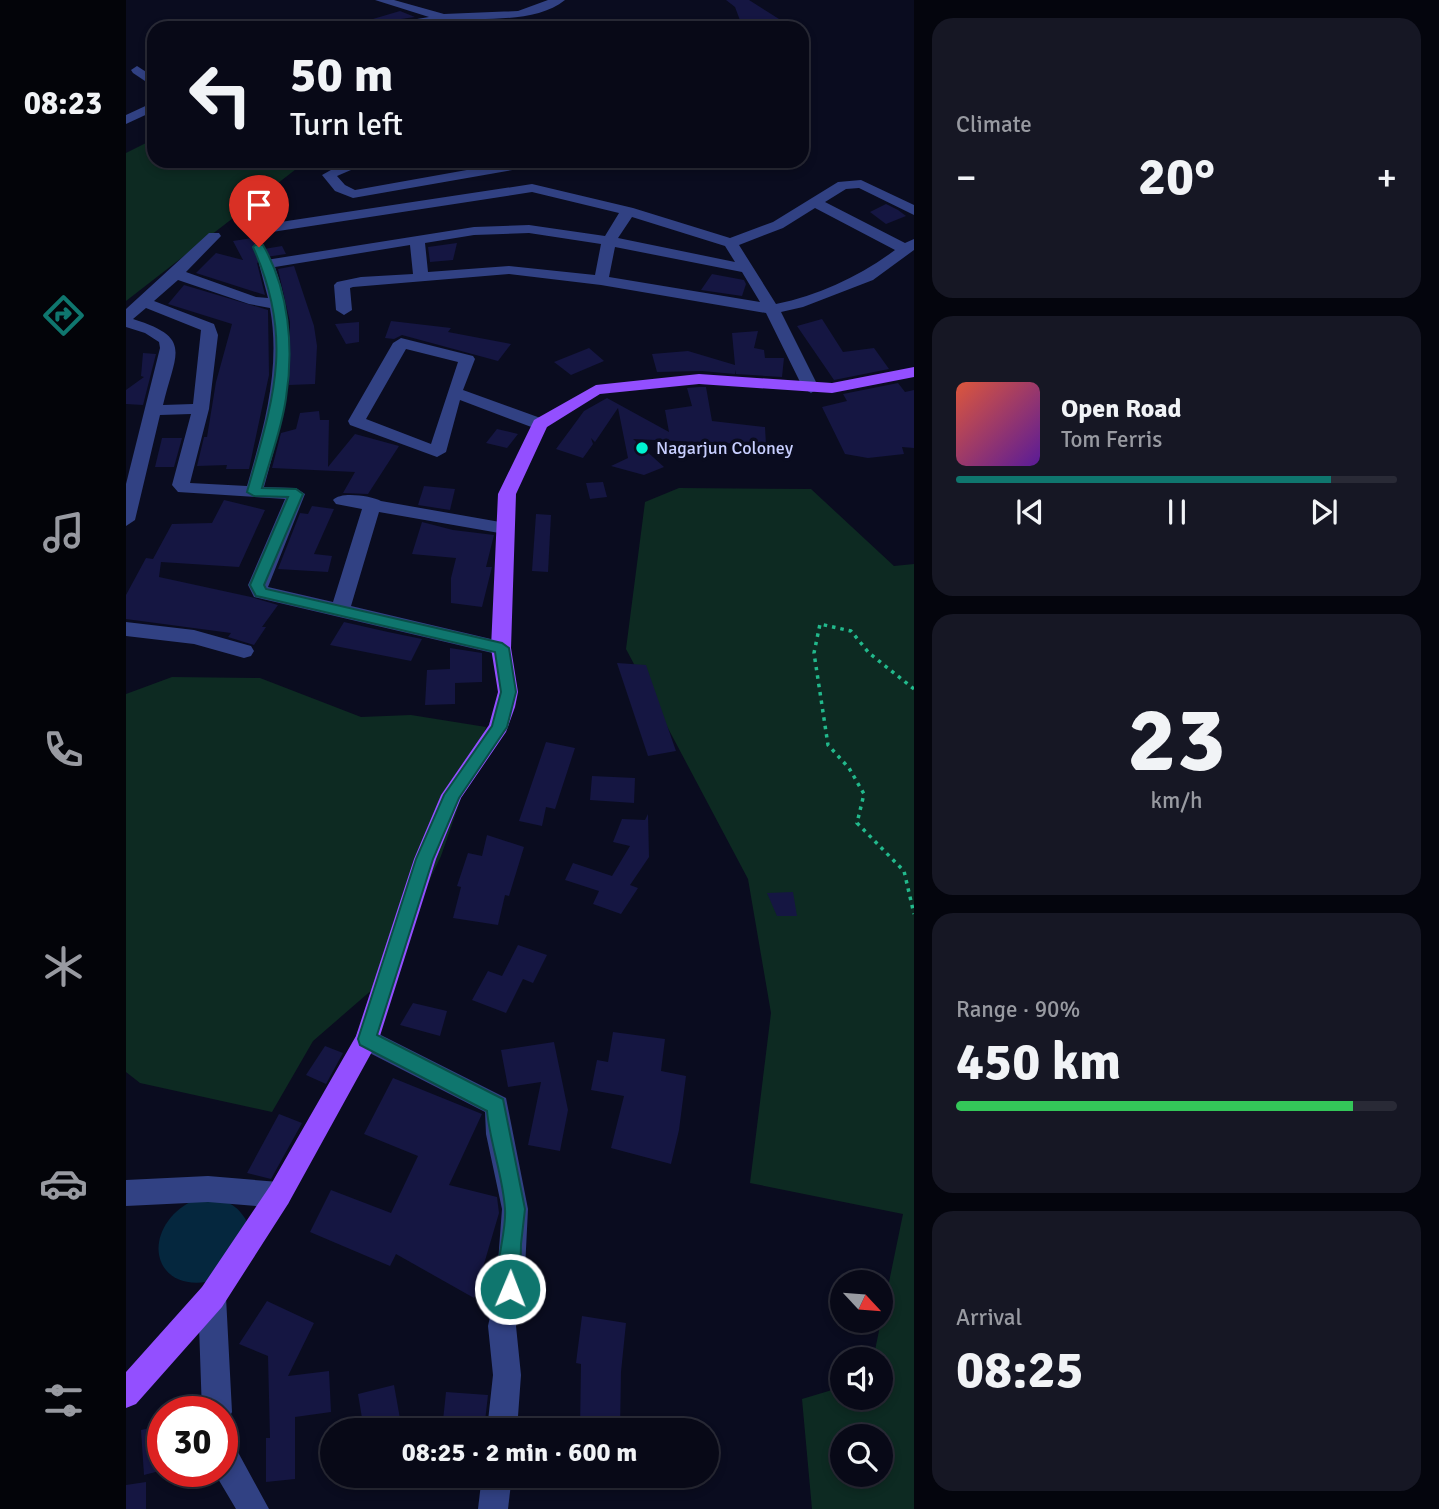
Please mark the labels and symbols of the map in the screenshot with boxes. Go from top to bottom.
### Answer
pin [229,175,289,247]
place label: Nagarjun Coloney [656,437,794,459]
marker: Nagarjun Coloney [634,440,650,456]
position arrow [473,1252,547,1326]
north arrow [830,1270,892,1334]
speed limit sign: 30 [147,1396,238,1487]

